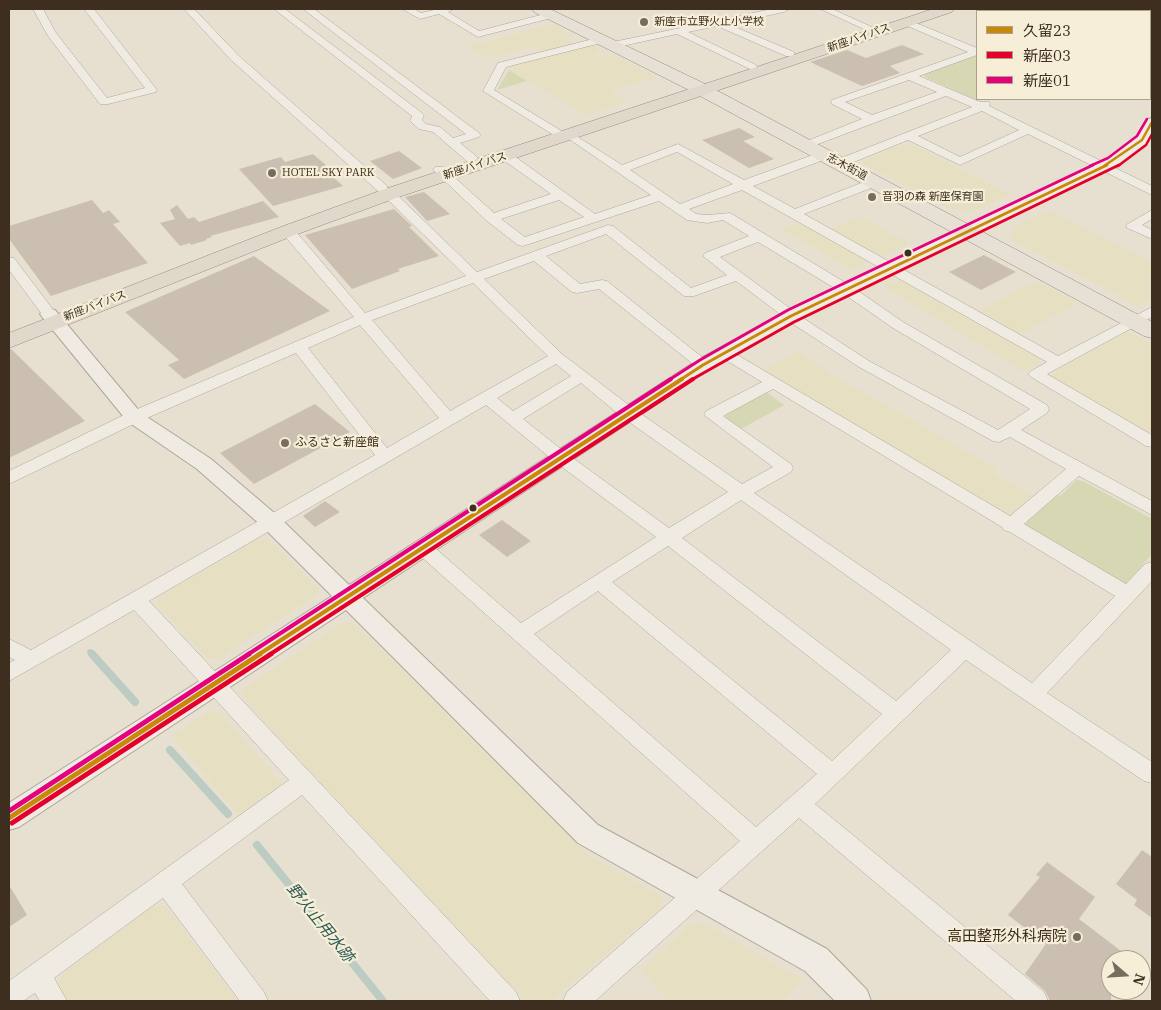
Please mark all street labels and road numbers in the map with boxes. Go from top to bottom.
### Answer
street label: 新座バイパス [826,21,892,55]
street label: 新座バイパス [442,150,508,182]
street label: 志木街道 [824,151,870,183]
street label: 新座バイパス [62,288,128,324]

